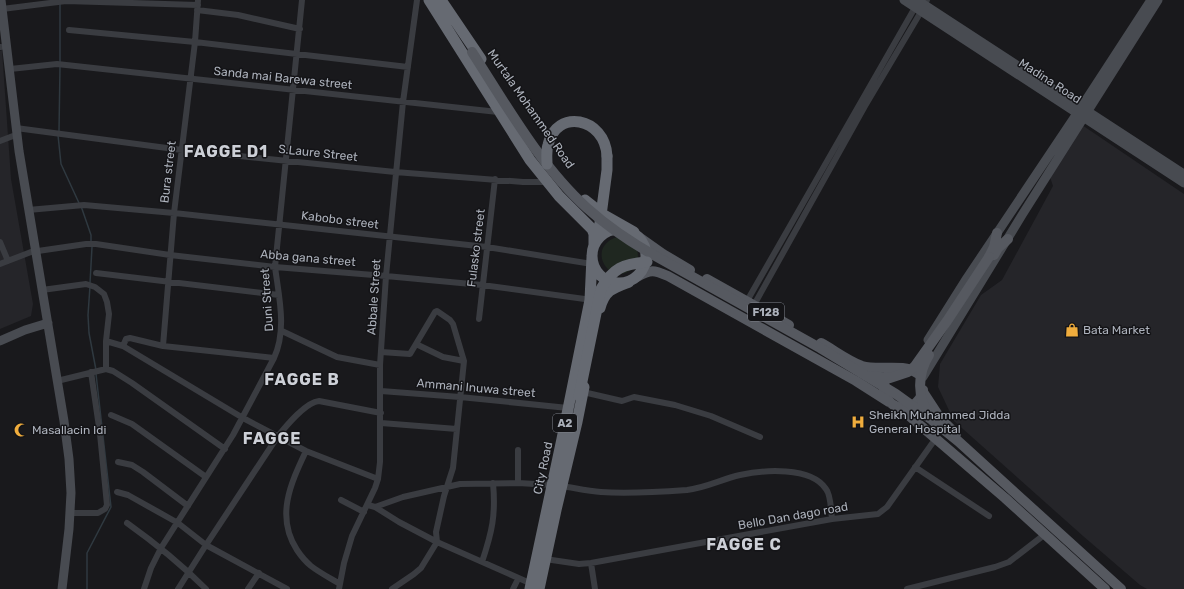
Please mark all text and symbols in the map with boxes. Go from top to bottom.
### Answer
street label: Murtala Mohammed Road [485,47,577,171]
street label: Madina Road [1016,56,1084,106]
street label: Sanda mai Barewa street [213,64,353,92]
street label: Bura street [157,140,179,204]
district label: FAGGE D1 [184,142,268,161]
street label: S.Laure Street [278,142,359,164]
street label: Kabobo street [300,208,380,232]
street label: Fulasko street [464,208,488,288]
street label: Abba gana street [260,247,357,269]
street label: Abbale Street [364,258,384,336]
street label: Duni Street [258,268,276,332]
road number: F128 [748,303,784,321]
shop icon: Bata Market [1064,322,1080,338]
place label: Bata Market [1083,323,1150,337]
district label: FAGGE B [264,370,340,389]
street label: Ammani Inuwa street [416,376,536,400]
place label: Sheikh Muhammed Jidda General Hospital [869,408,1010,436]
road number: A2 [553,414,577,432]
hospital icon: Sheikh Muhammed Jidda General Hospital [850,414,866,430]
mosque icon: Masallacin Idi [13,422,29,438]
place label: Masallacin Idi [32,423,107,437]
district label: FAGGE [243,429,301,448]
street label: City Road [531,440,555,496]
street label: Bello Dan dago road [737,499,849,533]
district label: FAGGE C [706,535,782,554]

